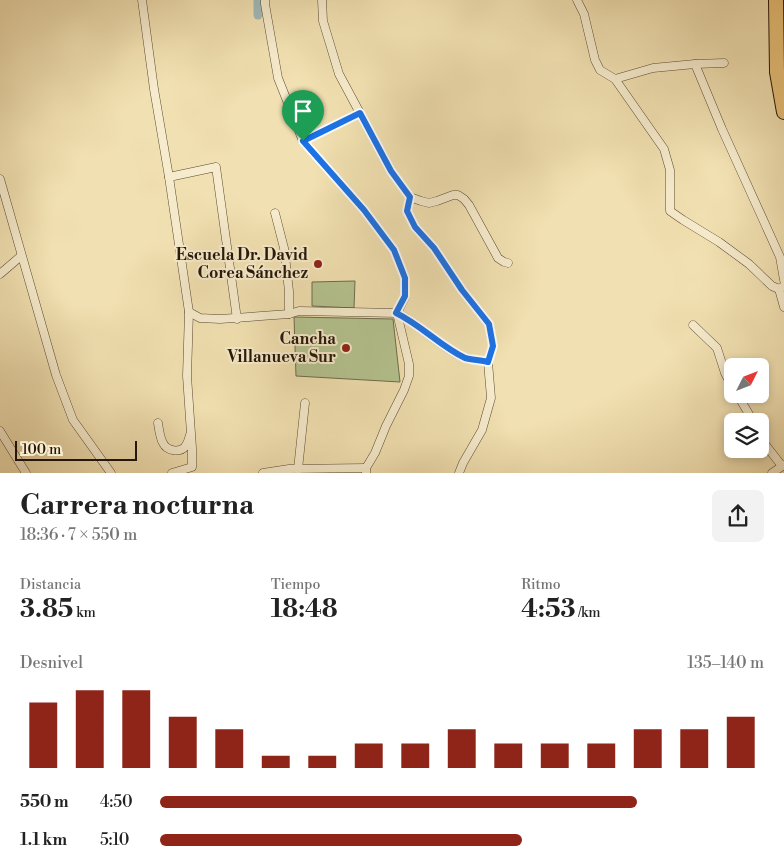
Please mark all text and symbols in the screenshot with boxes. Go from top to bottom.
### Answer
pin [282,90,324,141]
icon: arrive [289,97,317,125]
place label: Escuela Dr. David Corea Sánchez [176,245,308,283]
marker: Escuela Dr. David Corea Sánchez [312,258,324,270]
place label: Cancha Villanueva Sur [226,329,336,367]
marker: Cancha Villanueva Sur [340,342,352,354]
north arrow [724,358,769,402]
map controls [724,358,769,458]
button: layers [724,413,769,458]
scale bar [15,438,138,461]
text: 100 m [22,441,61,459]
text: Carrera nocturna [20,488,254,523]
button: share [712,490,764,542]
text: 18:36 · 7 × 550 m [20,525,137,545]
text: Distancia [20,576,81,594]
text: Tiempo [271,576,320,594]
text: Ritmo [521,576,561,594]
text: 3.85 [20,594,73,625]
text: 18:48 [271,594,338,625]
text: 4:53 [521,594,575,625]
text: km [73,604,96,622]
text: /km [575,604,601,622]
text: Desnivel [20,653,83,673]
text: 135–140 m [687,653,764,673]
text: 550 m [20,792,69,812]
text: 4:50 [100,792,133,812]
text: 1.1 km [20,830,67,850]
text: 5:10 [100,830,129,850]

